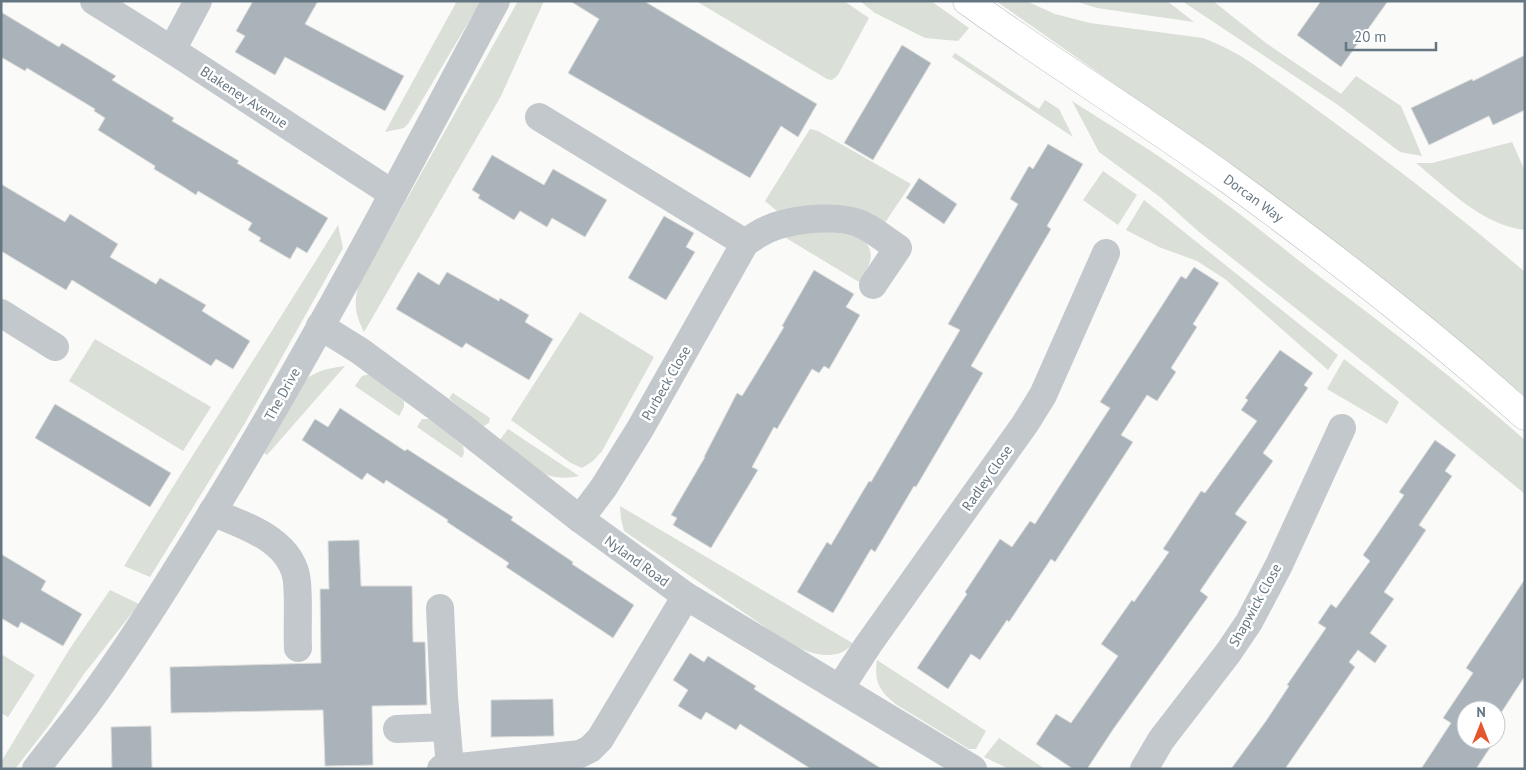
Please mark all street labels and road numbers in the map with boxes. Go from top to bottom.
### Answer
street label: Blakeney Avenue [197,62,291,132]
street label: Dorcan Way [1220,170,1288,227]
street label: Purbeck Close [637,343,695,423]
street label: The Drive [260,364,304,424]
street label: Radley Close [958,442,1016,514]
street label: Nyland Road [601,532,673,590]
street label: Shapwick Close [1225,560,1285,650]

